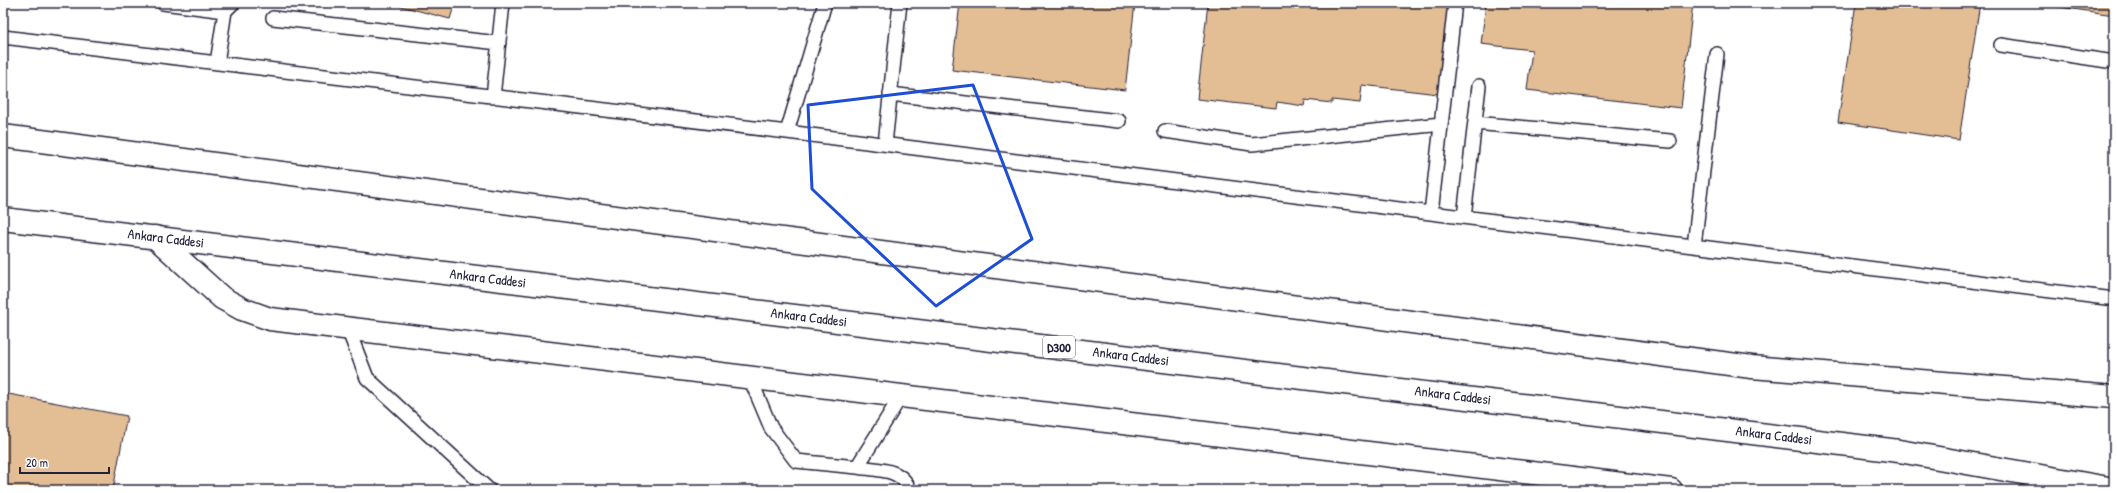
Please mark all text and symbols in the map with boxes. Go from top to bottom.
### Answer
street label: Ankara Caddesi [127,223,205,252]
street label: Ankara Caddesi [449,263,527,292]
street label: Ankara Caddesi [770,302,848,331]
road number: D300 [1043,336,1075,358]
street label: Ankara Caddesi [1092,341,1170,370]
street label: Ankara Caddesi [1414,380,1492,409]
street label: Ankara Caddesi [1735,420,1813,449]
scale bar [20,449,109,475]
text: 20 m [26,454,48,471]

